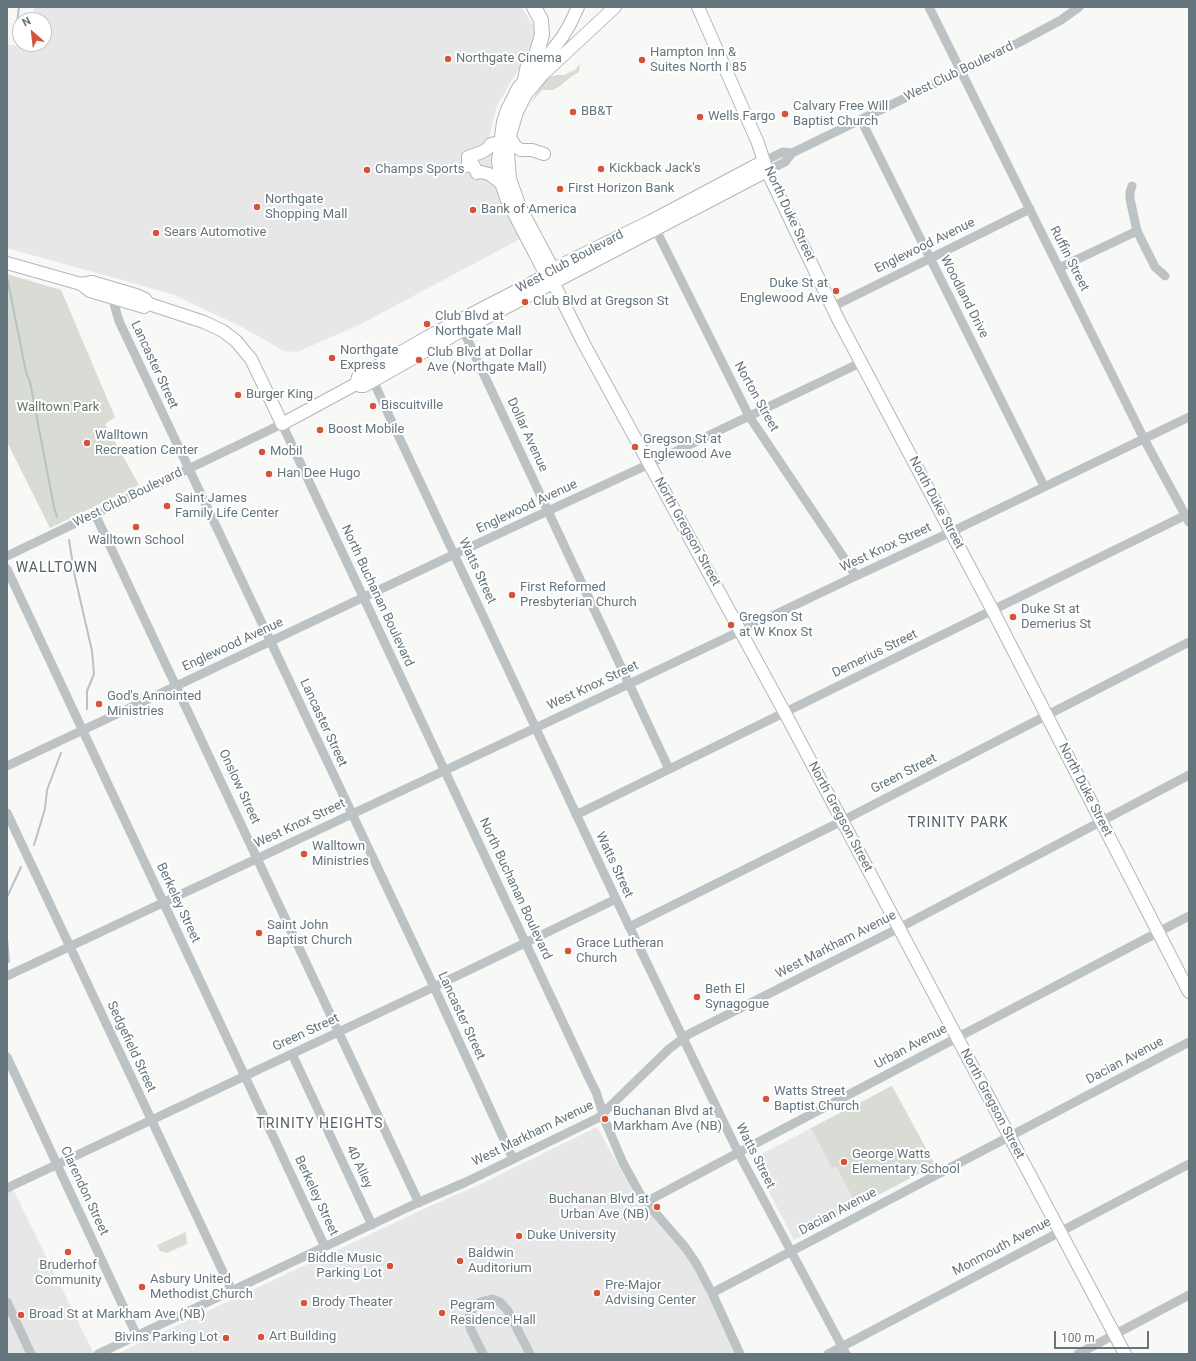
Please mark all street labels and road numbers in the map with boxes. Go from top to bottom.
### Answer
street label: West Club Boulevard [902,39,1016,105]
street label: North Duke Street [760,164,818,264]
street label: Englewood Avenue [872,215,978,277]
street label: Ruffin Street [1046,224,1092,294]
street label: West Club Boulevard [514,227,626,297]
street label: Woodland Drive [936,253,992,341]
street label: Lancaster Street [127,319,181,411]
street label: Norton Street [730,359,782,435]
street label: Dollar Avenue [503,396,551,474]
street label: North Duke Street [905,454,967,552]
street label: West Club Boulevard [71,465,185,531]
street label: North Gregson Street [651,475,723,589]
street label: Englewood Avenue [474,477,580,537]
street label: West Knox Street [838,520,934,576]
street label: North Buchanan Boulevard [337,523,417,669]
street label: Watts Street [455,535,499,607]
street label: Englewood Avenue [180,615,286,675]
street label: Demerius Street [830,627,920,681]
street label: West Knox Street [545,658,641,714]
street label: Lancaster Street [296,677,350,769]
street label: North Duke Street [1055,741,1115,839]
street label: Onslow Street [215,747,263,827]
street label: Green Street [869,751,939,797]
street label: North Gregson Street [804,759,876,875]
street label: West Knox Street [252,796,348,852]
street label: North Buchanan Boulevard [475,816,555,962]
street label: Watts Street [592,829,636,901]
street label: Berkeley Street [153,861,203,945]
street label: West Markham Avenue [773,908,899,982]
street label: Lancaster Street [434,970,488,1062]
street label: Sedgefield Street [103,999,159,1095]
street label: Green Street [270,1011,342,1055]
street label: Urban Avenue [872,1021,950,1073]
street label: Dacian Avenue [1084,1034,1166,1088]
street label: North Gregson Street [956,1046,1028,1162]
street label: West Markham Avenue [470,1098,596,1170]
street label: Watts Street [732,1121,778,1191]
street label: 40 Alley [342,1143,376,1191]
street label: Clarendon Street [57,1144,111,1238]
street label: Berkeley Street [291,1154,341,1238]
street label: Dacian Avenue [797,1185,879,1239]
street label: Monmouth Avenue [950,1215,1054,1279]

